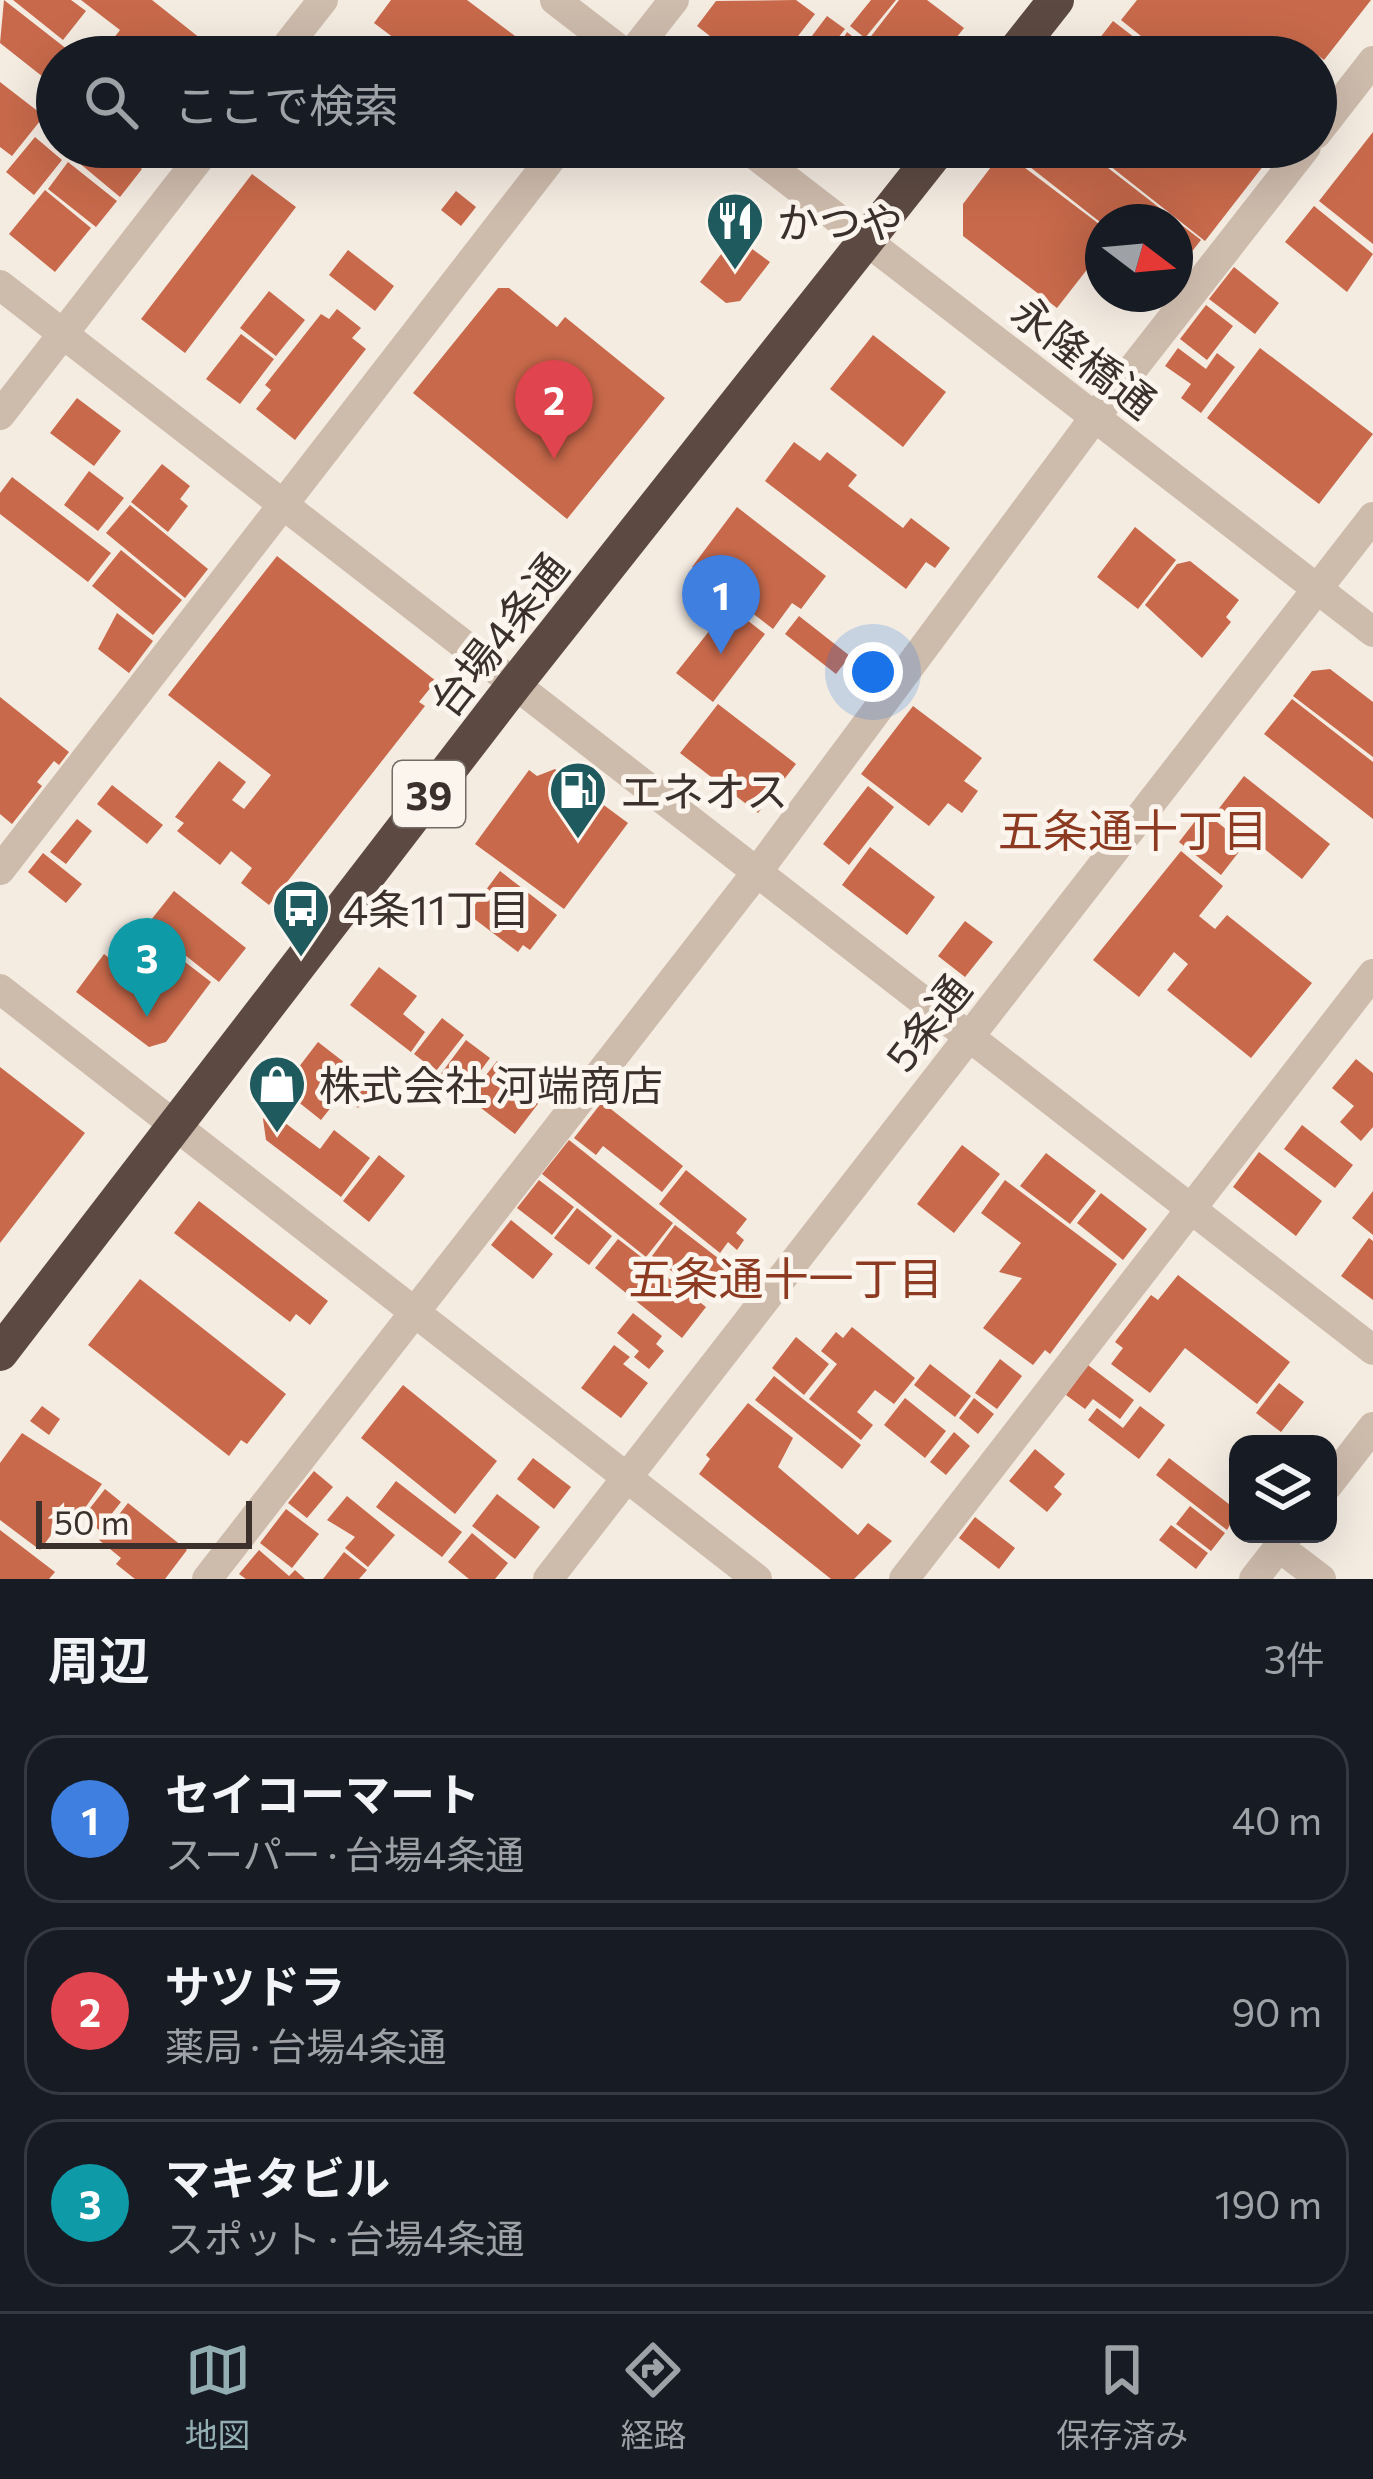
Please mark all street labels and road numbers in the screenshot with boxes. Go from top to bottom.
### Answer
street label: 永隆橋通 [1003,284,1167,428]
street label: 台場4条通 [418,542,578,726]
road number: 39 [393,761,465,827]
street label: 5条通 [873,963,981,1081]

